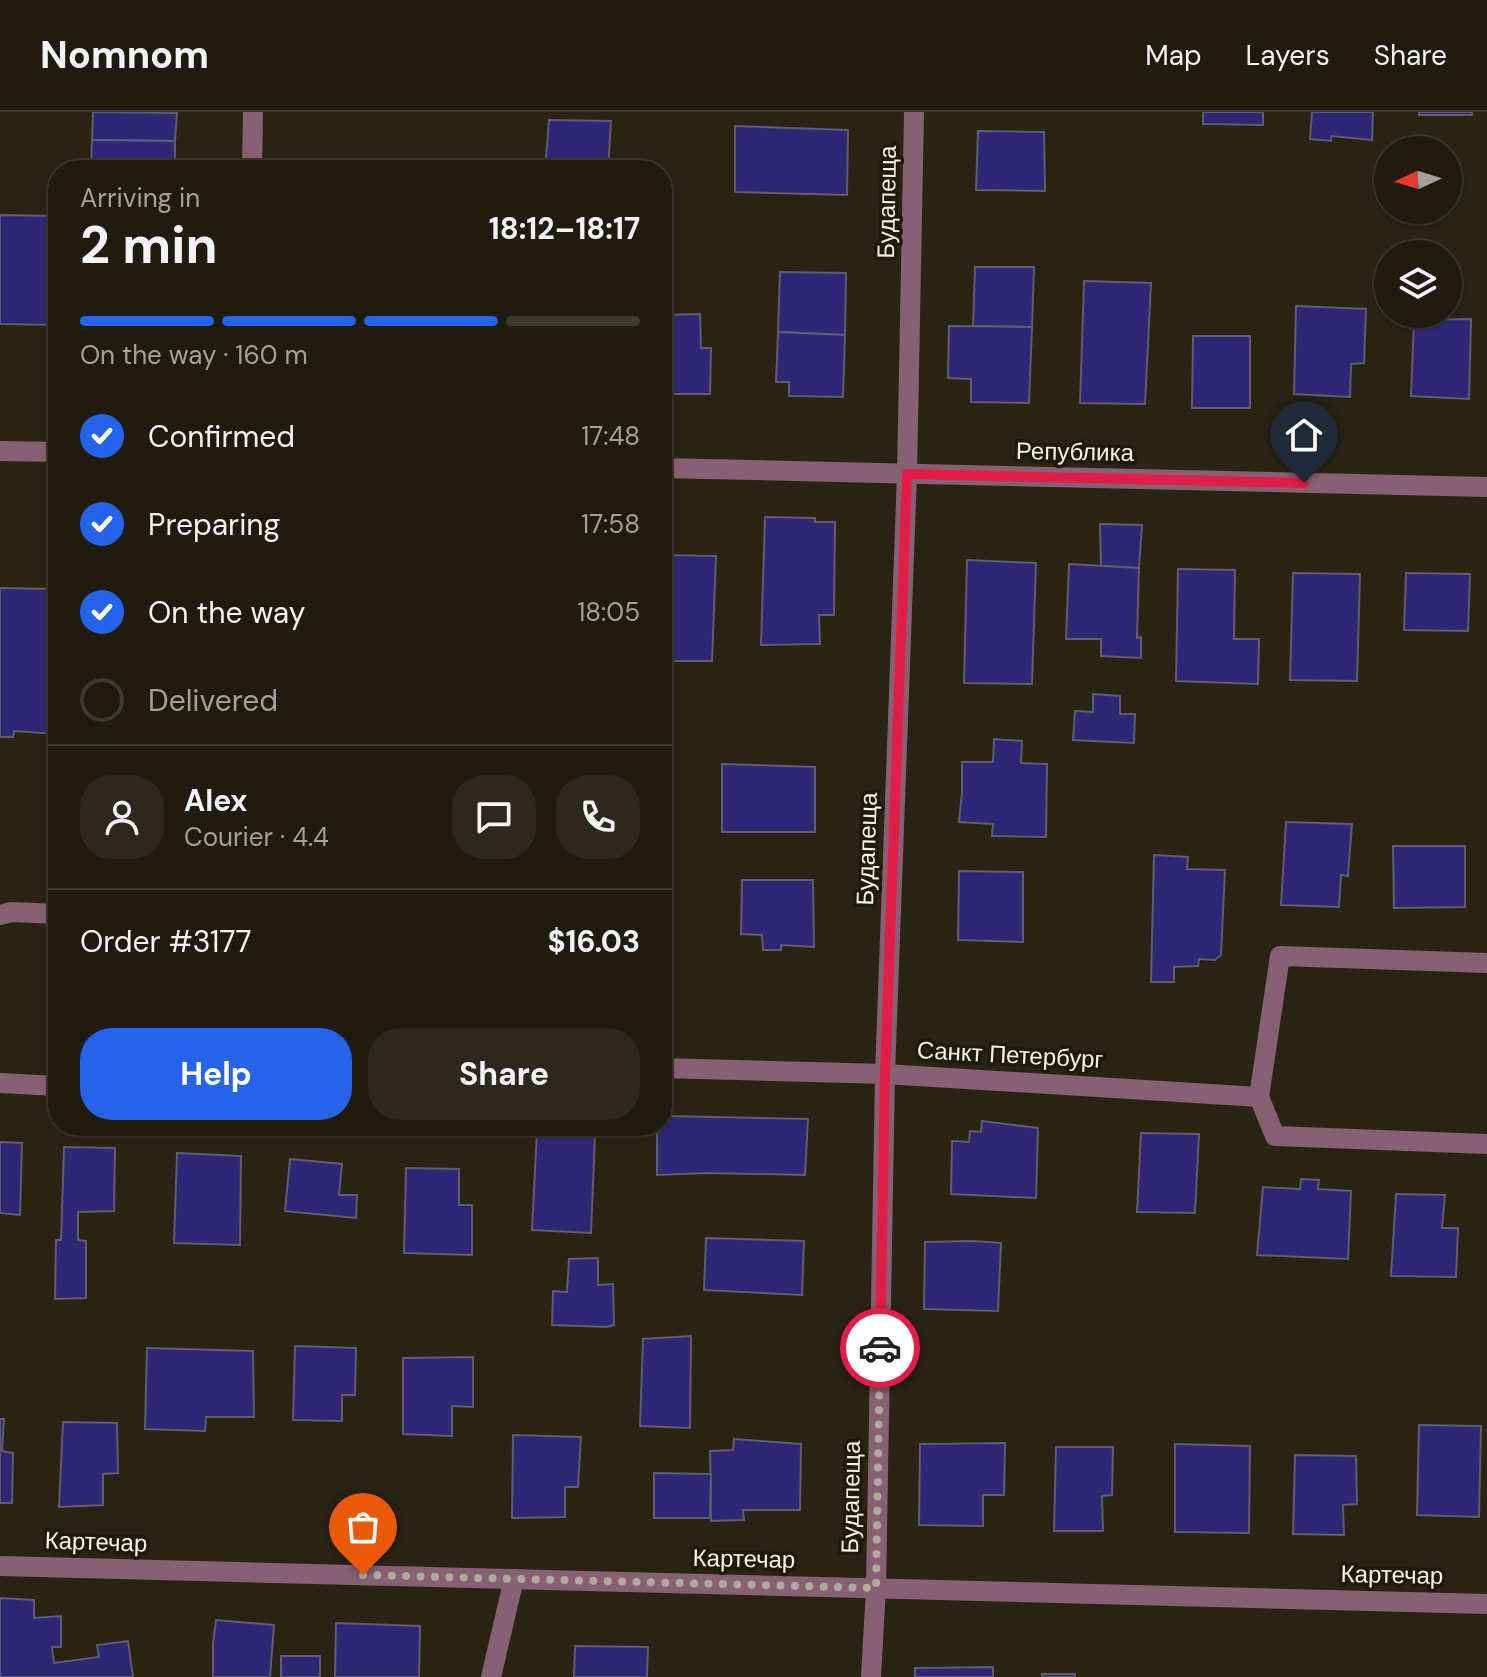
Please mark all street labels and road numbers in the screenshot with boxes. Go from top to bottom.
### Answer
street label: Будапеща [870,144,903,259]
street label: Република [1016,435,1135,468]
street label: Будапеща [849,791,884,906]
street label: Санкт Петербург [916,1034,1104,1075]
street label: Будапеща [834,1439,867,1554]
street label: Картечар [44,1524,148,1559]
street label: Картечар [692,1542,796,1575]
street label: Картечар [1340,1558,1444,1591]

